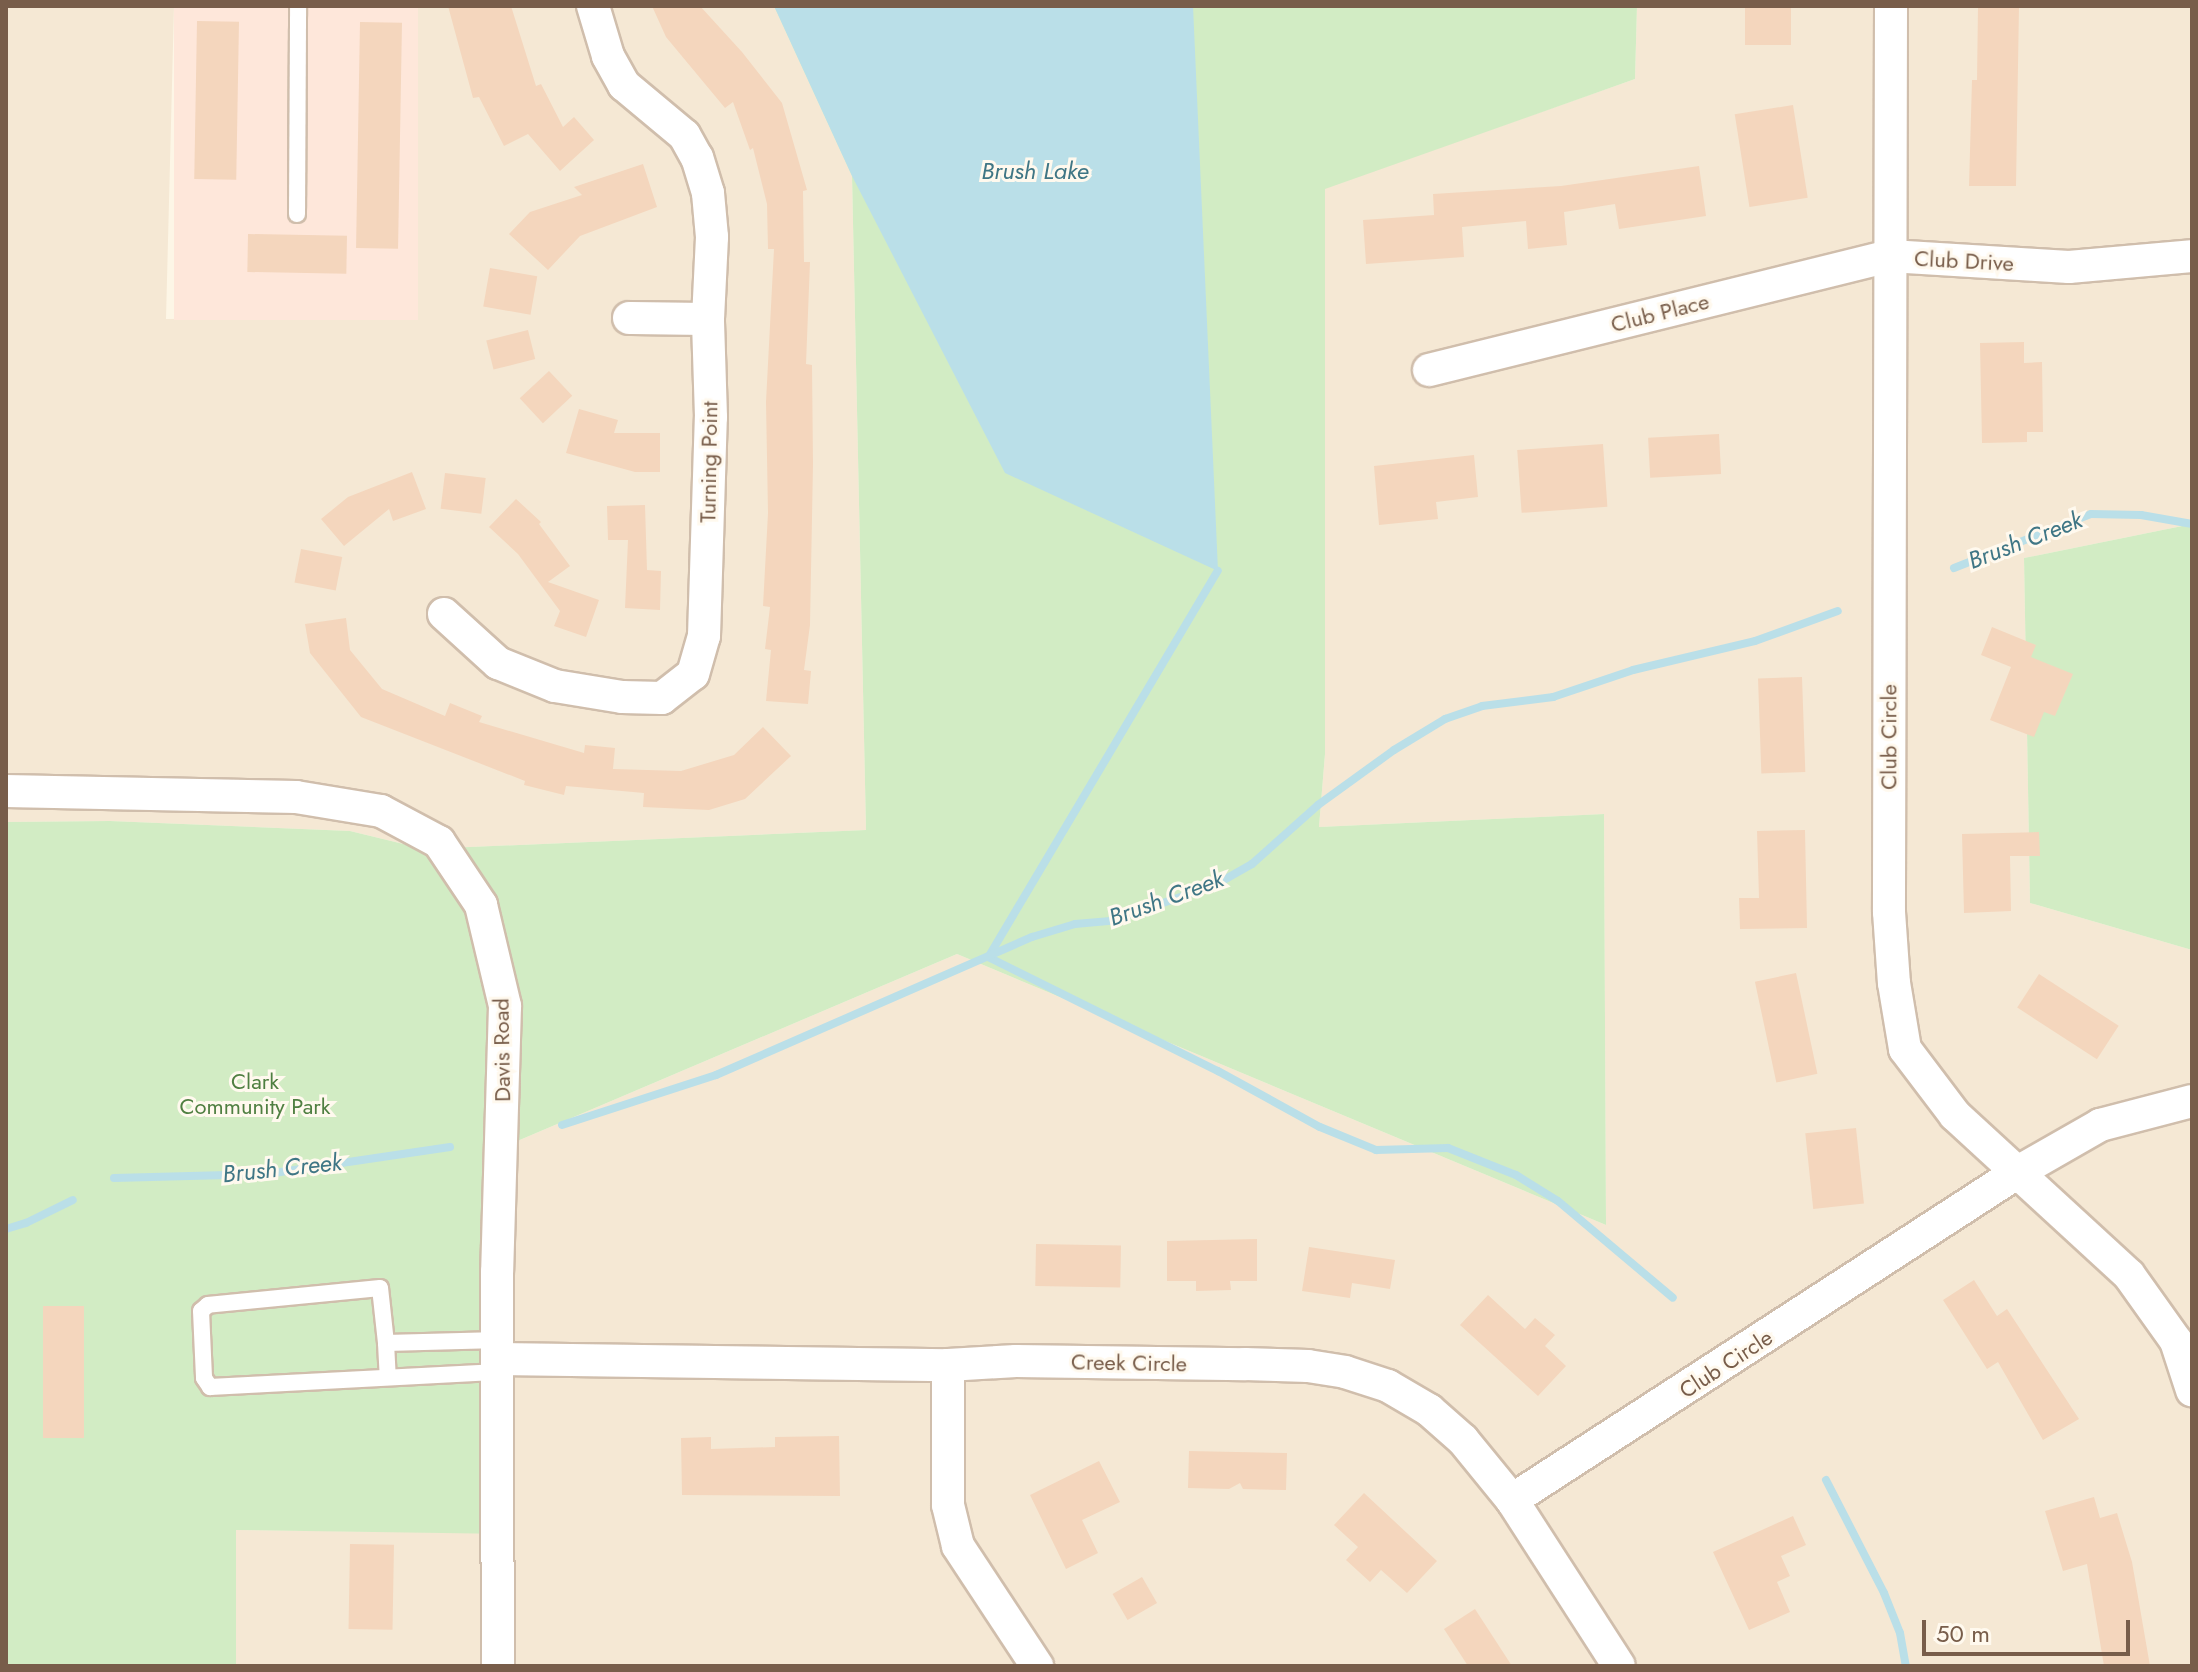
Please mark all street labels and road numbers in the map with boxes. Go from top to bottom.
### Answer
street label: Club Drive [1914,245,2014,277]
street label: Club Place [1608,288,1712,338]
street label: Turning Point [695,401,723,523]
street label: Club Circle [1876,684,1902,790]
street label: Davis Road [488,998,516,1102]
street label: Club Circle [1674,1324,1778,1404]
street label: Creek Circle [1071,1349,1187,1377]

